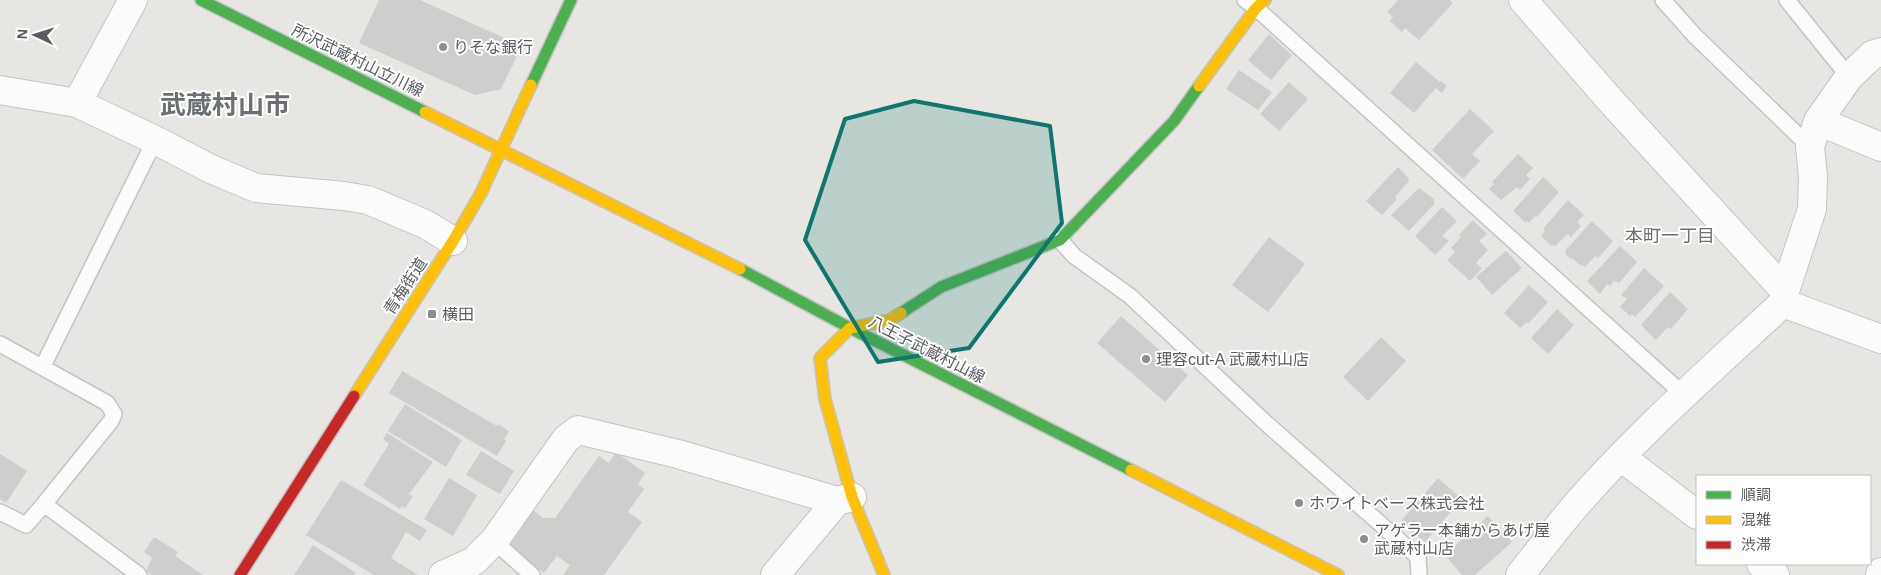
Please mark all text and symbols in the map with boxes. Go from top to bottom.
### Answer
north arrow [10,10,60,60]
street label: 所沢武蔵村山立川線 [289,21,426,100]
text: N [14,28,30,40]
place label: りそな銀行 [453,39,533,56]
marker: りそな銀行 [437,41,449,53]
district label: 武蔵村山市 [160,90,290,120]
district label: 本町一丁目 [1625,226,1715,246]
street label: 青梅街道 [381,255,430,318]
place label: 横田 [442,306,474,323]
marker: 横田 [426,308,438,320]
street label: 八王子武蔵村山線 [866,313,988,386]
place label: 理容cut-A 武蔵村山店 [1156,351,1309,368]
marker: 理容cut-A 武蔵村山店 [1140,353,1152,365]
legend [1696,475,1871,565]
text: 順調 [1741,486,1771,503]
place label: ホワイトベース株式会社 [1309,495,1484,512]
marker: ホワイトベース株式会社 [1293,497,1305,509]
text: 混雑 [1741,511,1771,528]
place label: アゲラー本舗からあげ屋 武蔵村山店 [1374,522,1550,557]
marker: アゲラー本舗からあげ屋 武蔵村山店 [1358,533,1370,545]
text: 渋滞 [1741,536,1771,553]

